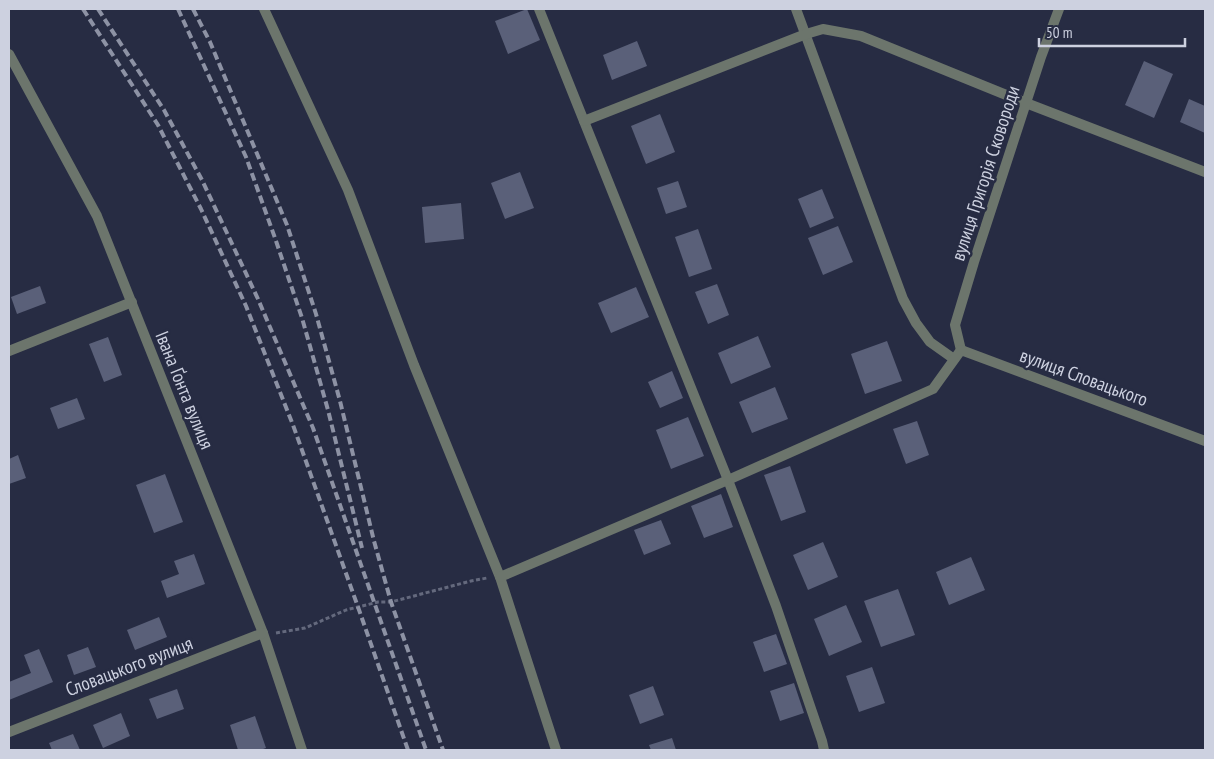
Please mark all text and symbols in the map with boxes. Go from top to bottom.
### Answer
scale bar [1039,15,1185,47]
text: 50 m [1046,23,1072,42]
street label: вулиця Григорія Сковороди [945,82,1025,264]
street label: Івана Ґонта вулиця [150,327,220,453]
street label: вулиця Словацького [1017,343,1151,411]
street label: Словацького вулиця [62,631,196,701]

